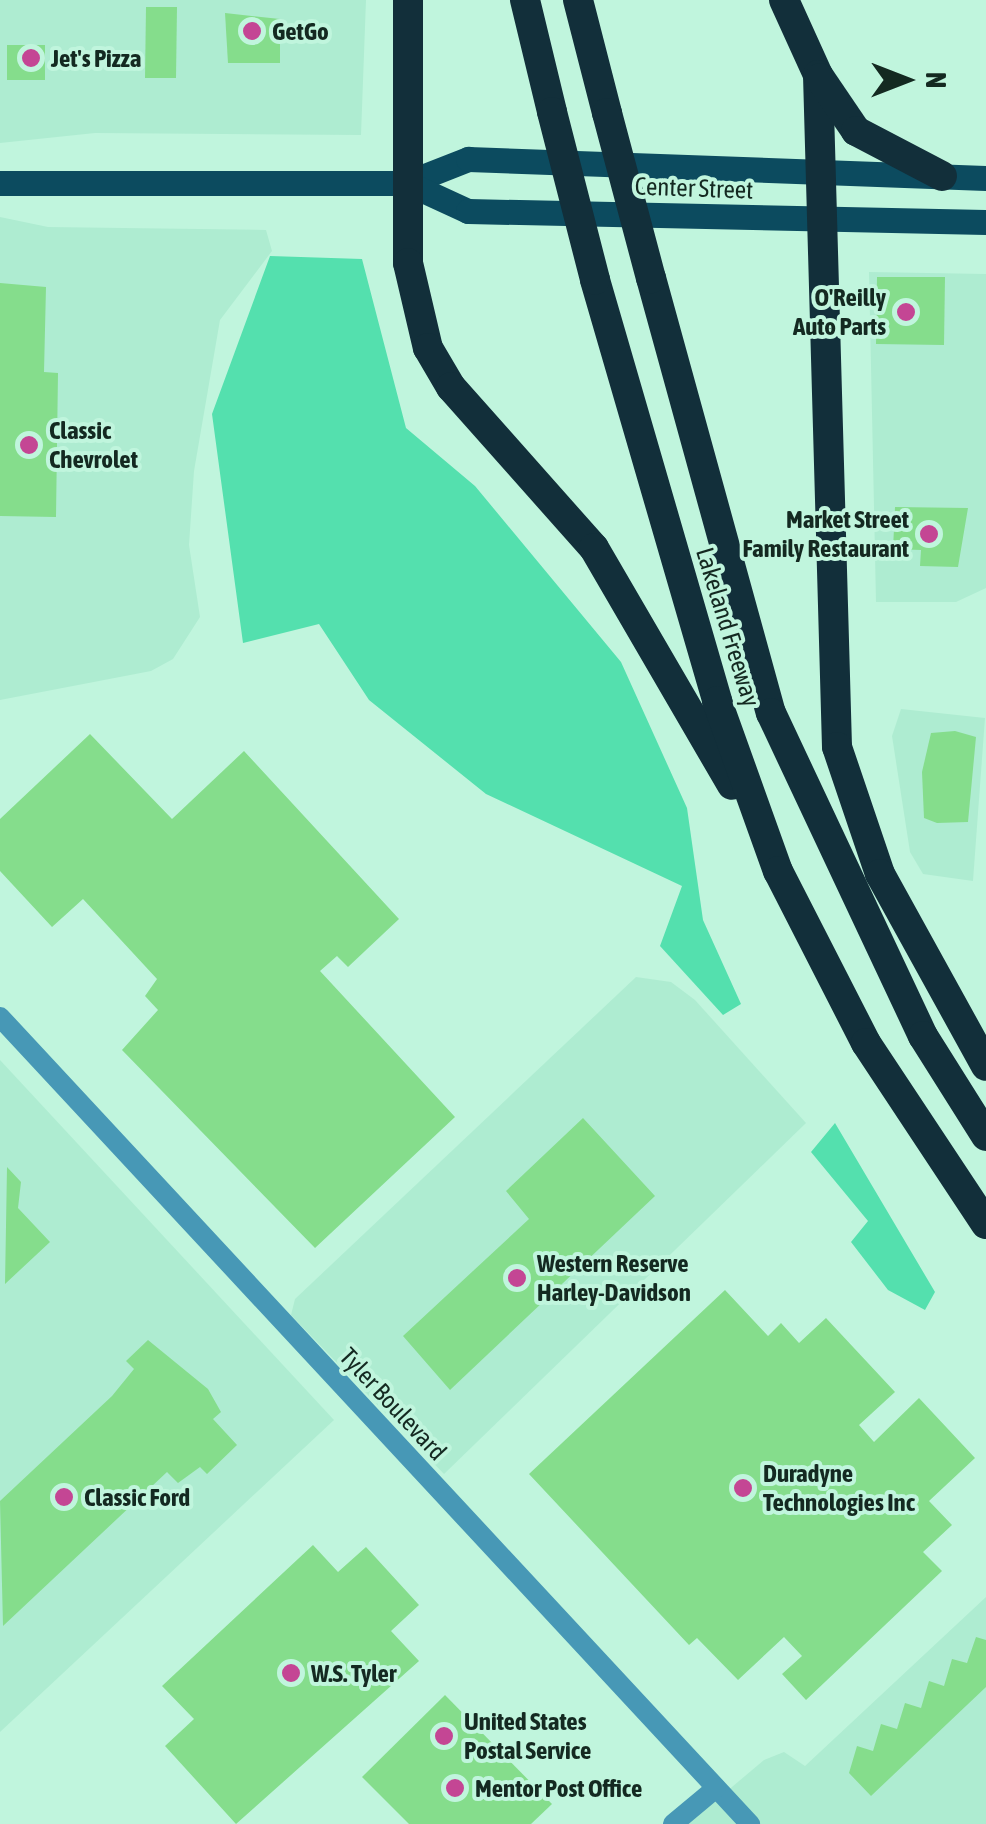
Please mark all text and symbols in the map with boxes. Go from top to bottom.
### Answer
place label: GetGo [272,16,329,46]
marker: GetGo [241,20,263,42]
north arrow [856,30,956,130]
place label: Jet's Pizza [51,43,141,73]
marker: Jet's Pizza [20,47,42,69]
text: N [920,72,952,88]
street label: Center Street [634,171,754,205]
place label: O'Reilly Auto Parts [793,283,886,342]
marker: O'Reilly Auto Parts [895,301,917,323]
place label: Classic Chevrolet [49,416,138,475]
marker: Classic Chevrolet [18,434,40,456]
place label: Market Street Family Restaurant [743,505,909,564]
marker: Market Street Family Restaurant [918,523,940,545]
street label: Lakeland Freeway [690,544,766,710]
place label: Western Reserve Harley-Davidson [537,1249,691,1308]
marker: Western Reserve Harley-Davidson [506,1267,528,1289]
street label: Tyler Boulevard [333,1342,453,1466]
place label: Duradyne Technologies Inc [763,1459,915,1518]
marker: Duradyne Technologies Inc [732,1477,754,1499]
place label: Classic Ford [84,1482,190,1512]
marker: Classic Ford [53,1486,75,1508]
place label: W.S. Tyler [311,1658,396,1688]
marker: W.S. Tyler [280,1662,302,1684]
place label: United States Postal Service [464,1707,591,1766]
marker: United States Postal Service [433,1725,455,1747]
place label: Mentor Post Office [475,1773,642,1803]
marker: Mentor Post Office [444,1777,466,1799]

